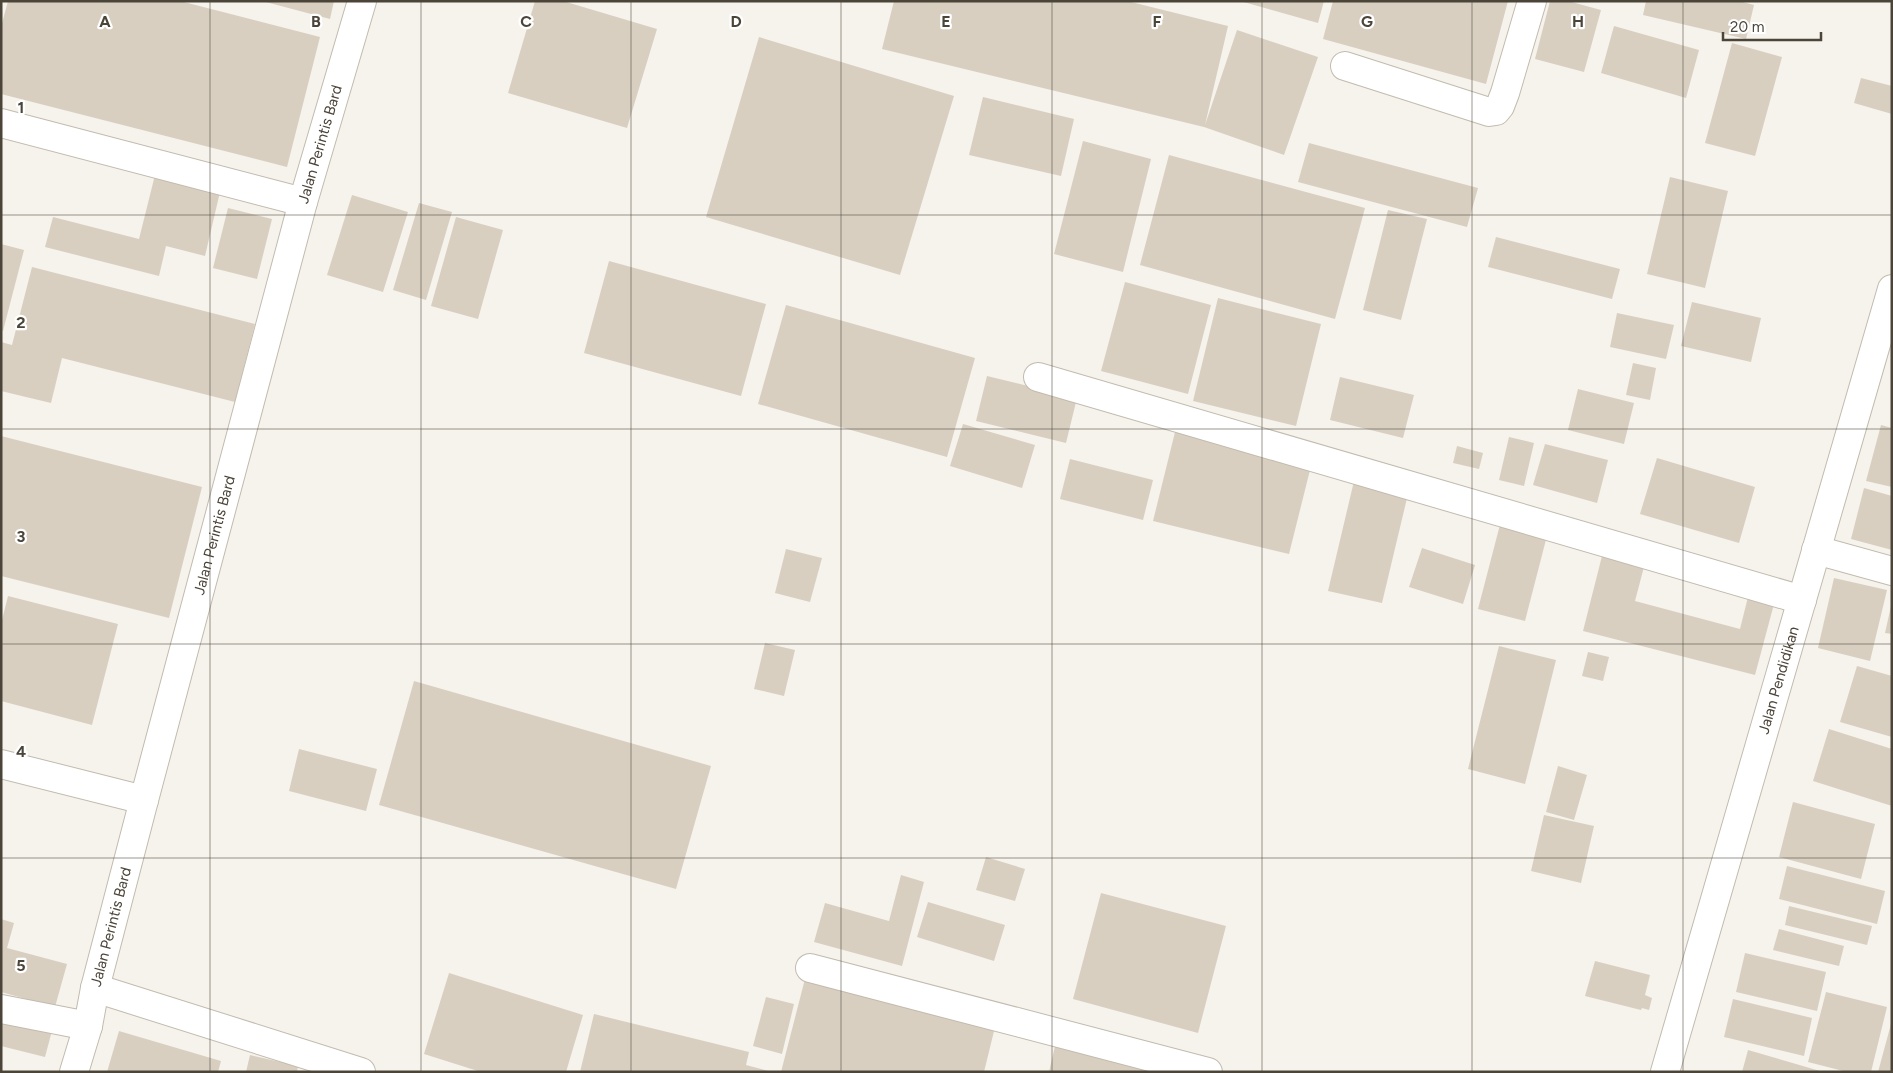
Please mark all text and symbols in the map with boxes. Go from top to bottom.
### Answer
scale bar [1723,10,1820,42]
text: A [99,12,111,31]
text: B [311,12,321,31]
text: C [520,12,532,31]
text: D [730,12,742,31]
text: E [941,12,951,31]
text: F [1153,12,1162,31]
text: G [1361,12,1373,31]
text: H [1572,12,1584,31]
text: 20 m [1730,18,1764,36]
street label: Jalan Perintis Bard [294,83,346,206]
text: 1 [18,98,24,117]
text: 2 [16,313,26,332]
street label: Jalan Perintis Bard [190,474,239,597]
text: 3 [17,527,26,546]
street label: Jalan Pendidikan [1754,624,1803,736]
text: 4 [16,742,26,761]
street label: Jalan Perintis Bard [87,865,135,988]
text: 5 [16,956,26,975]

